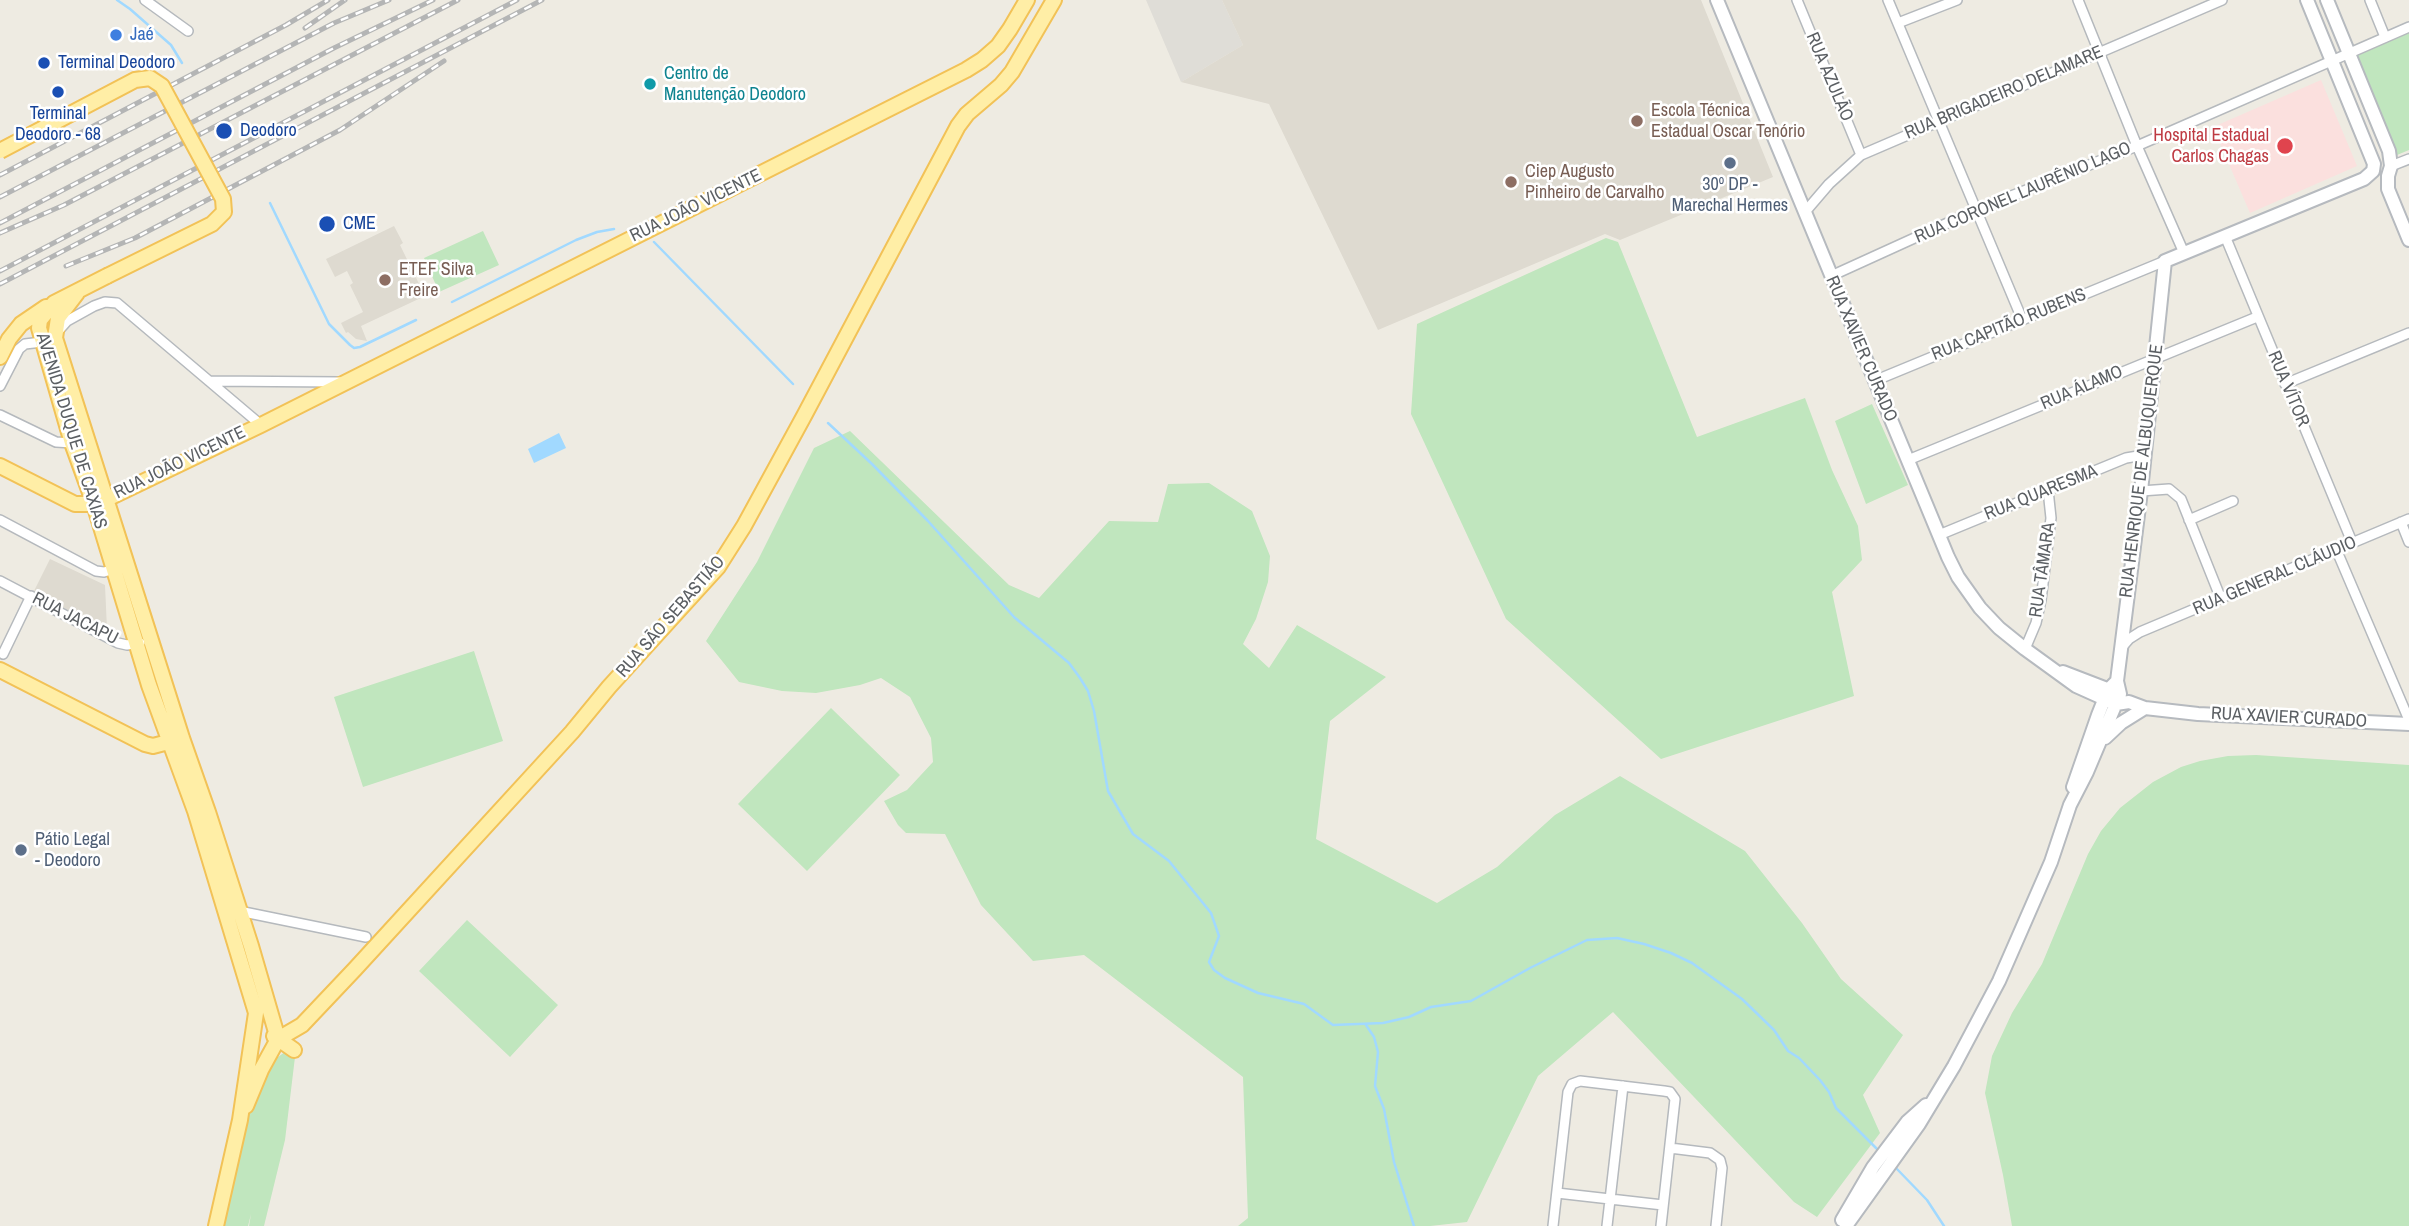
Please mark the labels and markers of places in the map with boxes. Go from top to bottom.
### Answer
place label: Jaé [130,24,154,46]
marker: Jaé [108,27,124,43]
place label: Terminal Deodoro [58,52,175,74]
marker: Terminal Deodoro [36,55,52,71]
place label: Centro de Manutenção Deodoro [664,63,806,106]
marker: Centro de Manutenção Deodoro [642,76,658,92]
marker: Terminal Deodoro - 68 [50,84,66,100]
place label: Escola Técnica Estadual Oscar Tenório [1651,100,1805,142]
place label: Terminal Deodoro - 68 [15,103,101,146]
marker: Escola Técnica Estadual Oscar Tenório [1629,113,1645,129]
place label: Deodoro [240,120,297,142]
marker: Deodoro [214,121,234,141]
place label: Hospital Estadual Carlos Chagas [2153,125,2269,168]
marker: Hospital Estadual Carlos Chagas [2275,136,2295,156]
marker: 30º DP - Marechal Hermes [1722,155,1738,171]
place label: Ciep Augusto Pinheiro de Carvalho [1525,161,1664,204]
marker: Ciep Augusto Pinheiro de Carvalho [1503,174,1519,190]
place label: 30º DP - Marechal Hermes [1672,174,1788,216]
place label: CME [343,213,376,235]
marker: CME [317,214,337,234]
place label: ETEF Silva Freire [399,259,474,302]
marker: ETEF Silva Freire [377,272,393,288]
place label: Pátio Legal - Deodoro [35,829,110,872]
marker: Pátio Legal - Deodoro [13,842,29,858]

